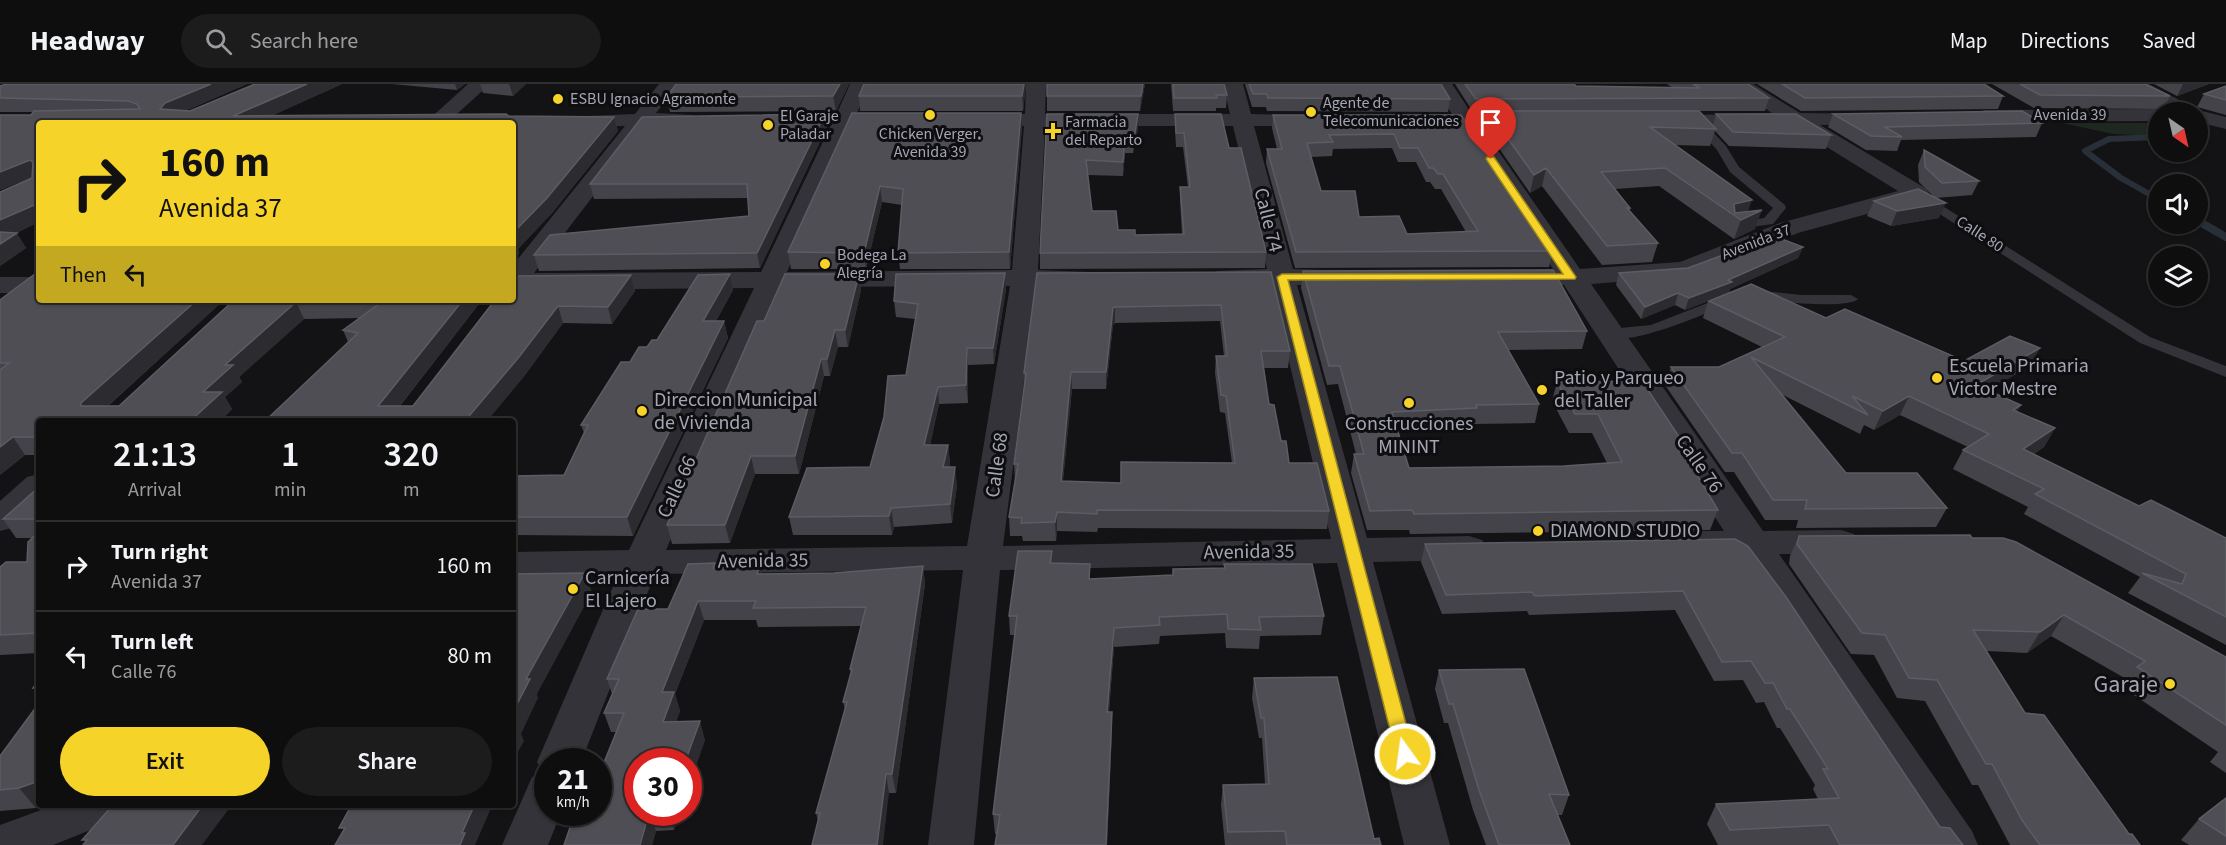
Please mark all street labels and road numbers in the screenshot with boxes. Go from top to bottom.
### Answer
street label: Avenida 39 [2034,104,2106,126]
street label: Calle 74 [1246,185,1290,255]
street label: Calle 80 [1952,211,2008,258]
street label: Avenida 37 [1718,219,1794,265]
street label: Calle 76 [1669,429,1729,499]
street label: Calle 68 [979,431,1015,499]
street label: Calle 66 [650,451,704,523]
street label: Avenida 35 [1203,537,1295,567]
street label: Avenida 35 [717,546,809,576]

